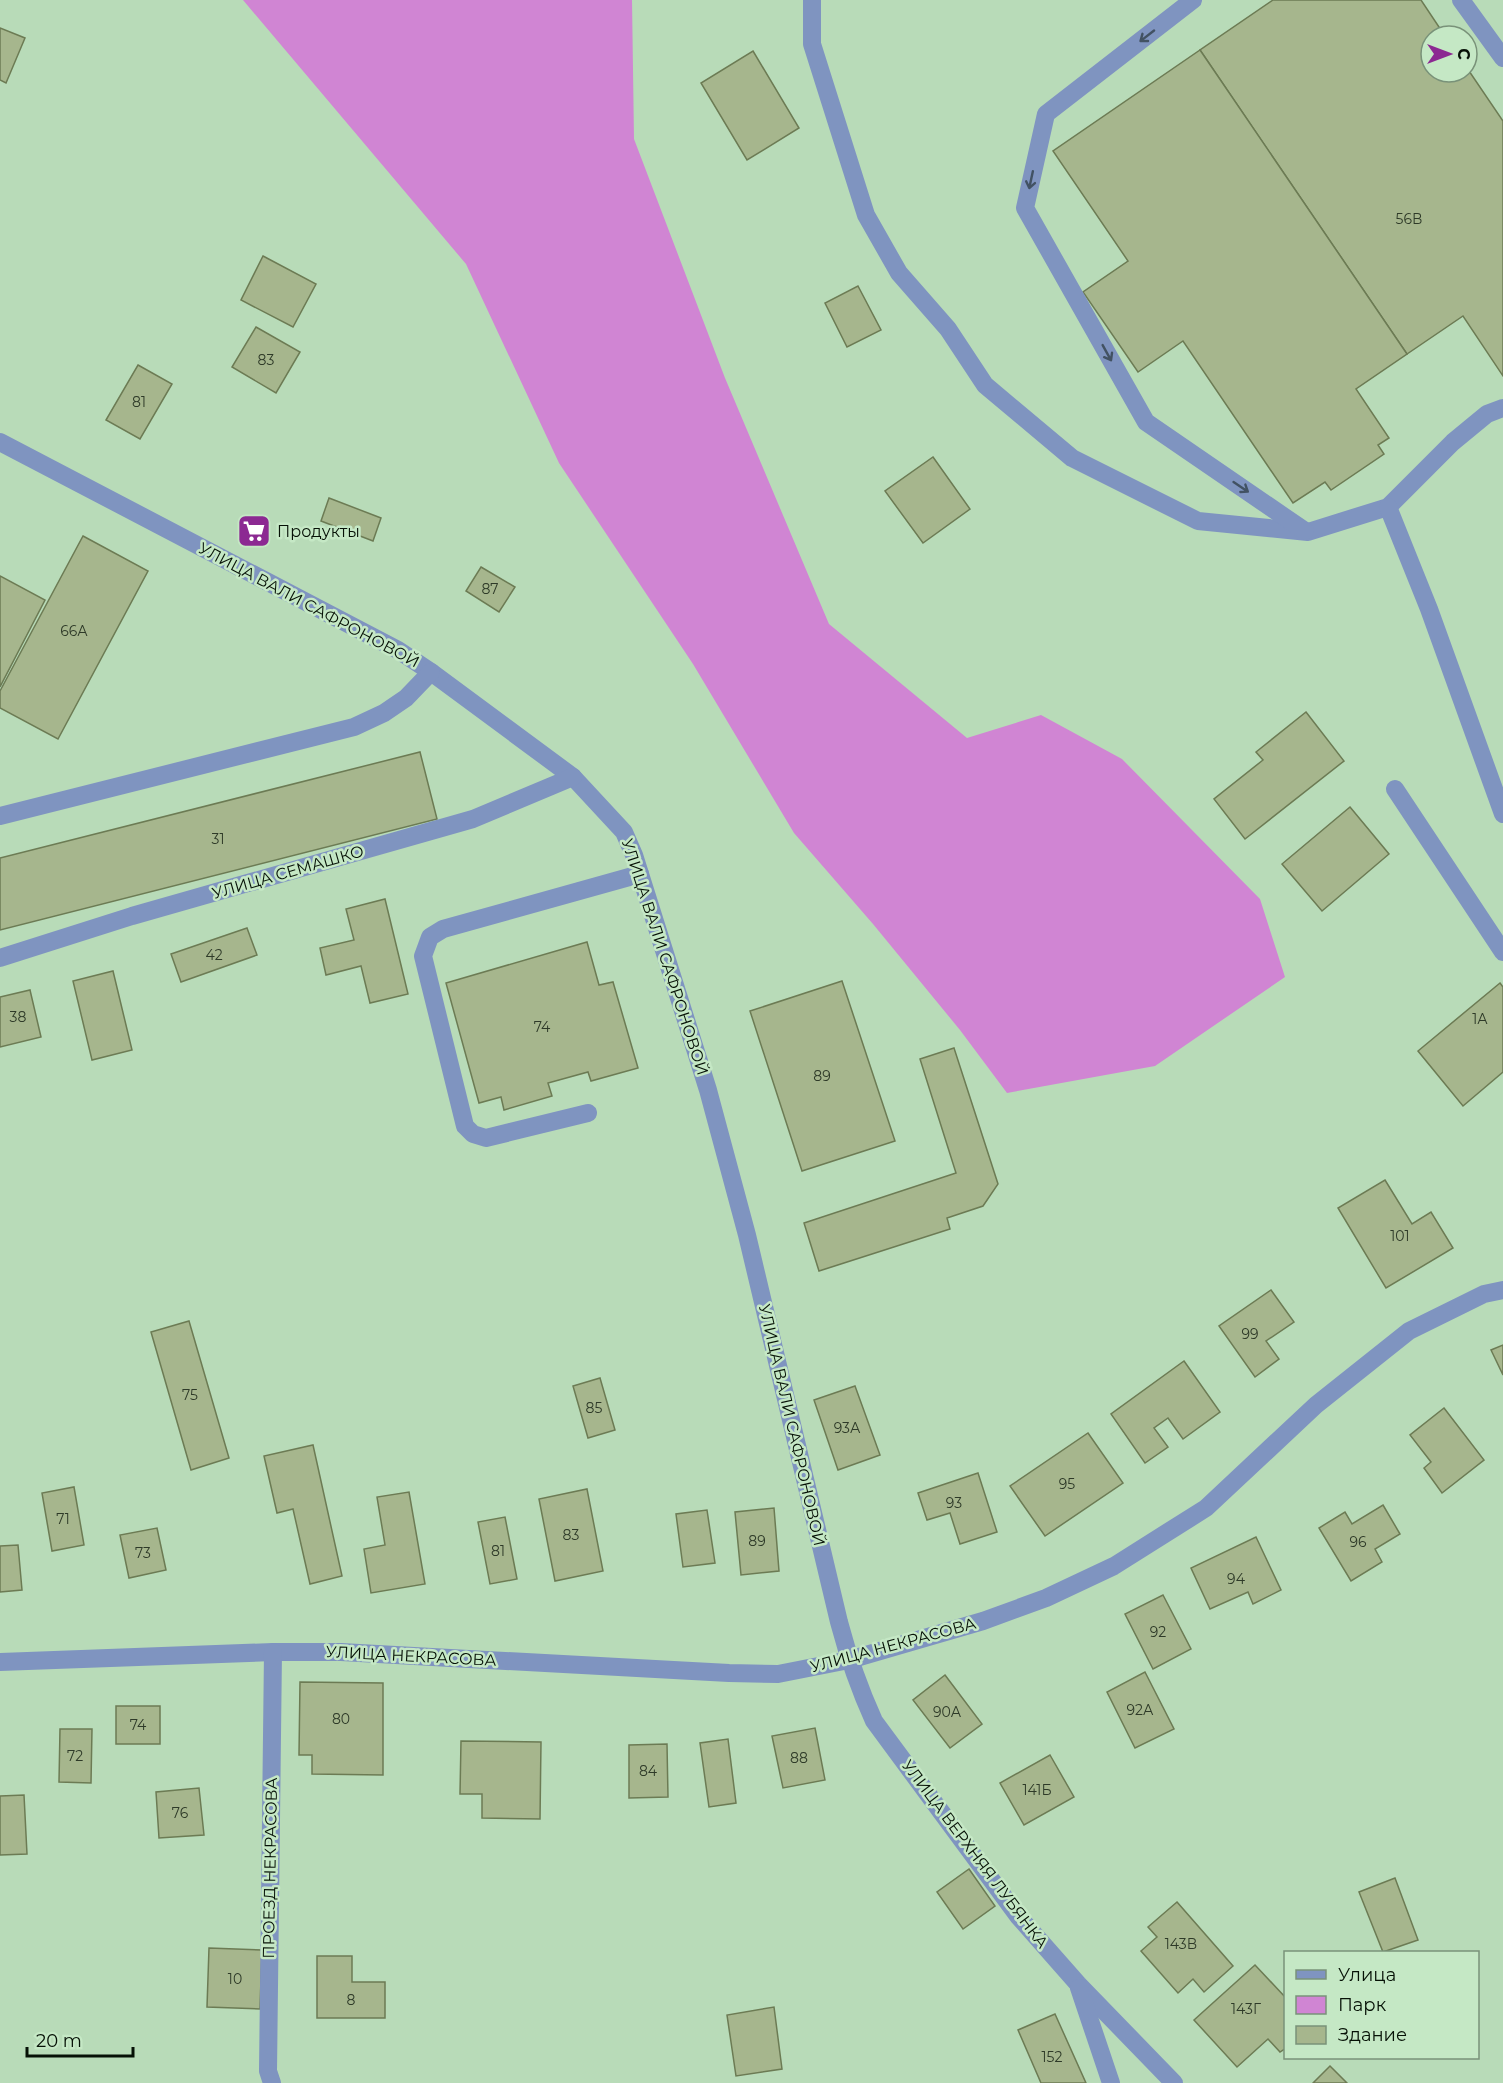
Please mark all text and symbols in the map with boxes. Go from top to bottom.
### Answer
north arrow [1419,24,1479,84]
one-way arrow [1139,29,1155,42]
text: С [1454,48,1473,60]
one-way arrow [1025,170,1037,189]
house number: 56В [1396,210,1422,228]
one-way arrow [1101,344,1113,361]
house number: 83 [258,351,275,369]
house number: 81 [132,393,146,411]
one-way arrow [1232,481,1249,493]
supermarket icon: Продукты [236,513,272,549]
place label: Продукты [277,522,360,541]
street label: УЛИЦА ВАЛИ САФРОНОВОЙ [195,539,423,671]
house number: 87 [481,580,499,598]
house number: 66А [60,622,88,640]
house number: 31 [212,830,224,848]
street label: УЛИЦА ВАЛИ САФРОНОВОЙ [618,836,712,1078]
street label: УЛИЦА СЕМАШКО [210,841,366,903]
house number: 42 [205,946,223,964]
house number: 38 [10,1008,26,1026]
house number: 1А [1472,1010,1488,1028]
house number: 74 [534,1018,551,1036]
house number: 89 [813,1067,831,1085]
house number: 101 [1390,1227,1410,1245]
street label: УЛИЦА ВАЛИ САФРОНОВОЙ [755,1302,829,1548]
house number: 99 [1241,1325,1259,1343]
house number: 75 [182,1386,198,1404]
house number: 85 [586,1399,603,1417]
house number: 93А [834,1419,861,1437]
house number: 95 [1059,1475,1075,1493]
house number: 93 [946,1494,962,1512]
house number: 71 [56,1510,70,1528]
house number: 83 [563,1526,580,1544]
house number: 89 [748,1532,766,1550]
house number: 96 [1349,1533,1367,1551]
house number: 81 [491,1542,505,1560]
house number: 73 [135,1544,151,1562]
house number: 94 [1227,1570,1246,1588]
street label: УЛИЦА НЕКРАСОВА [808,1614,978,1676]
house number: 92 [1150,1623,1166,1641]
street label: УЛИЦА НЕКРАСОВА [325,1642,497,1670]
house number: 92А [1127,1701,1154,1719]
house number: 90А [933,1703,962,1721]
house number: 80 [332,1710,350,1728]
house number: 74 [130,1716,147,1734]
house number: 72 [67,1747,83,1765]
house number: 88 [790,1749,808,1767]
street label: УЛИЦА ВЕРХНЯЯ ЛУБЯНКА [898,1756,1052,1952]
house number: 84 [639,1762,658,1780]
street label: ПРОЕЗД НЕКРАСОВА [259,1777,281,1959]
house number: 141Б [1022,1781,1052,1799]
house number: 76 [172,1804,189,1822]
house number: 143В [1165,1935,1197,1953]
legend [1284,1951,1479,2059]
text: Улица [1338,1964,1396,1986]
house number: 10 [228,1970,242,1988]
house number: 8 [347,1991,356,2009]
text: Парк [1338,1994,1387,2016]
house number: 143Г [1231,2000,1261,2018]
scale bar [27,2020,134,2058]
text: Здание [1338,2024,1407,2046]
text: 20 m [36,2030,82,2052]
house number: 152 [1042,2048,1062,2066]

